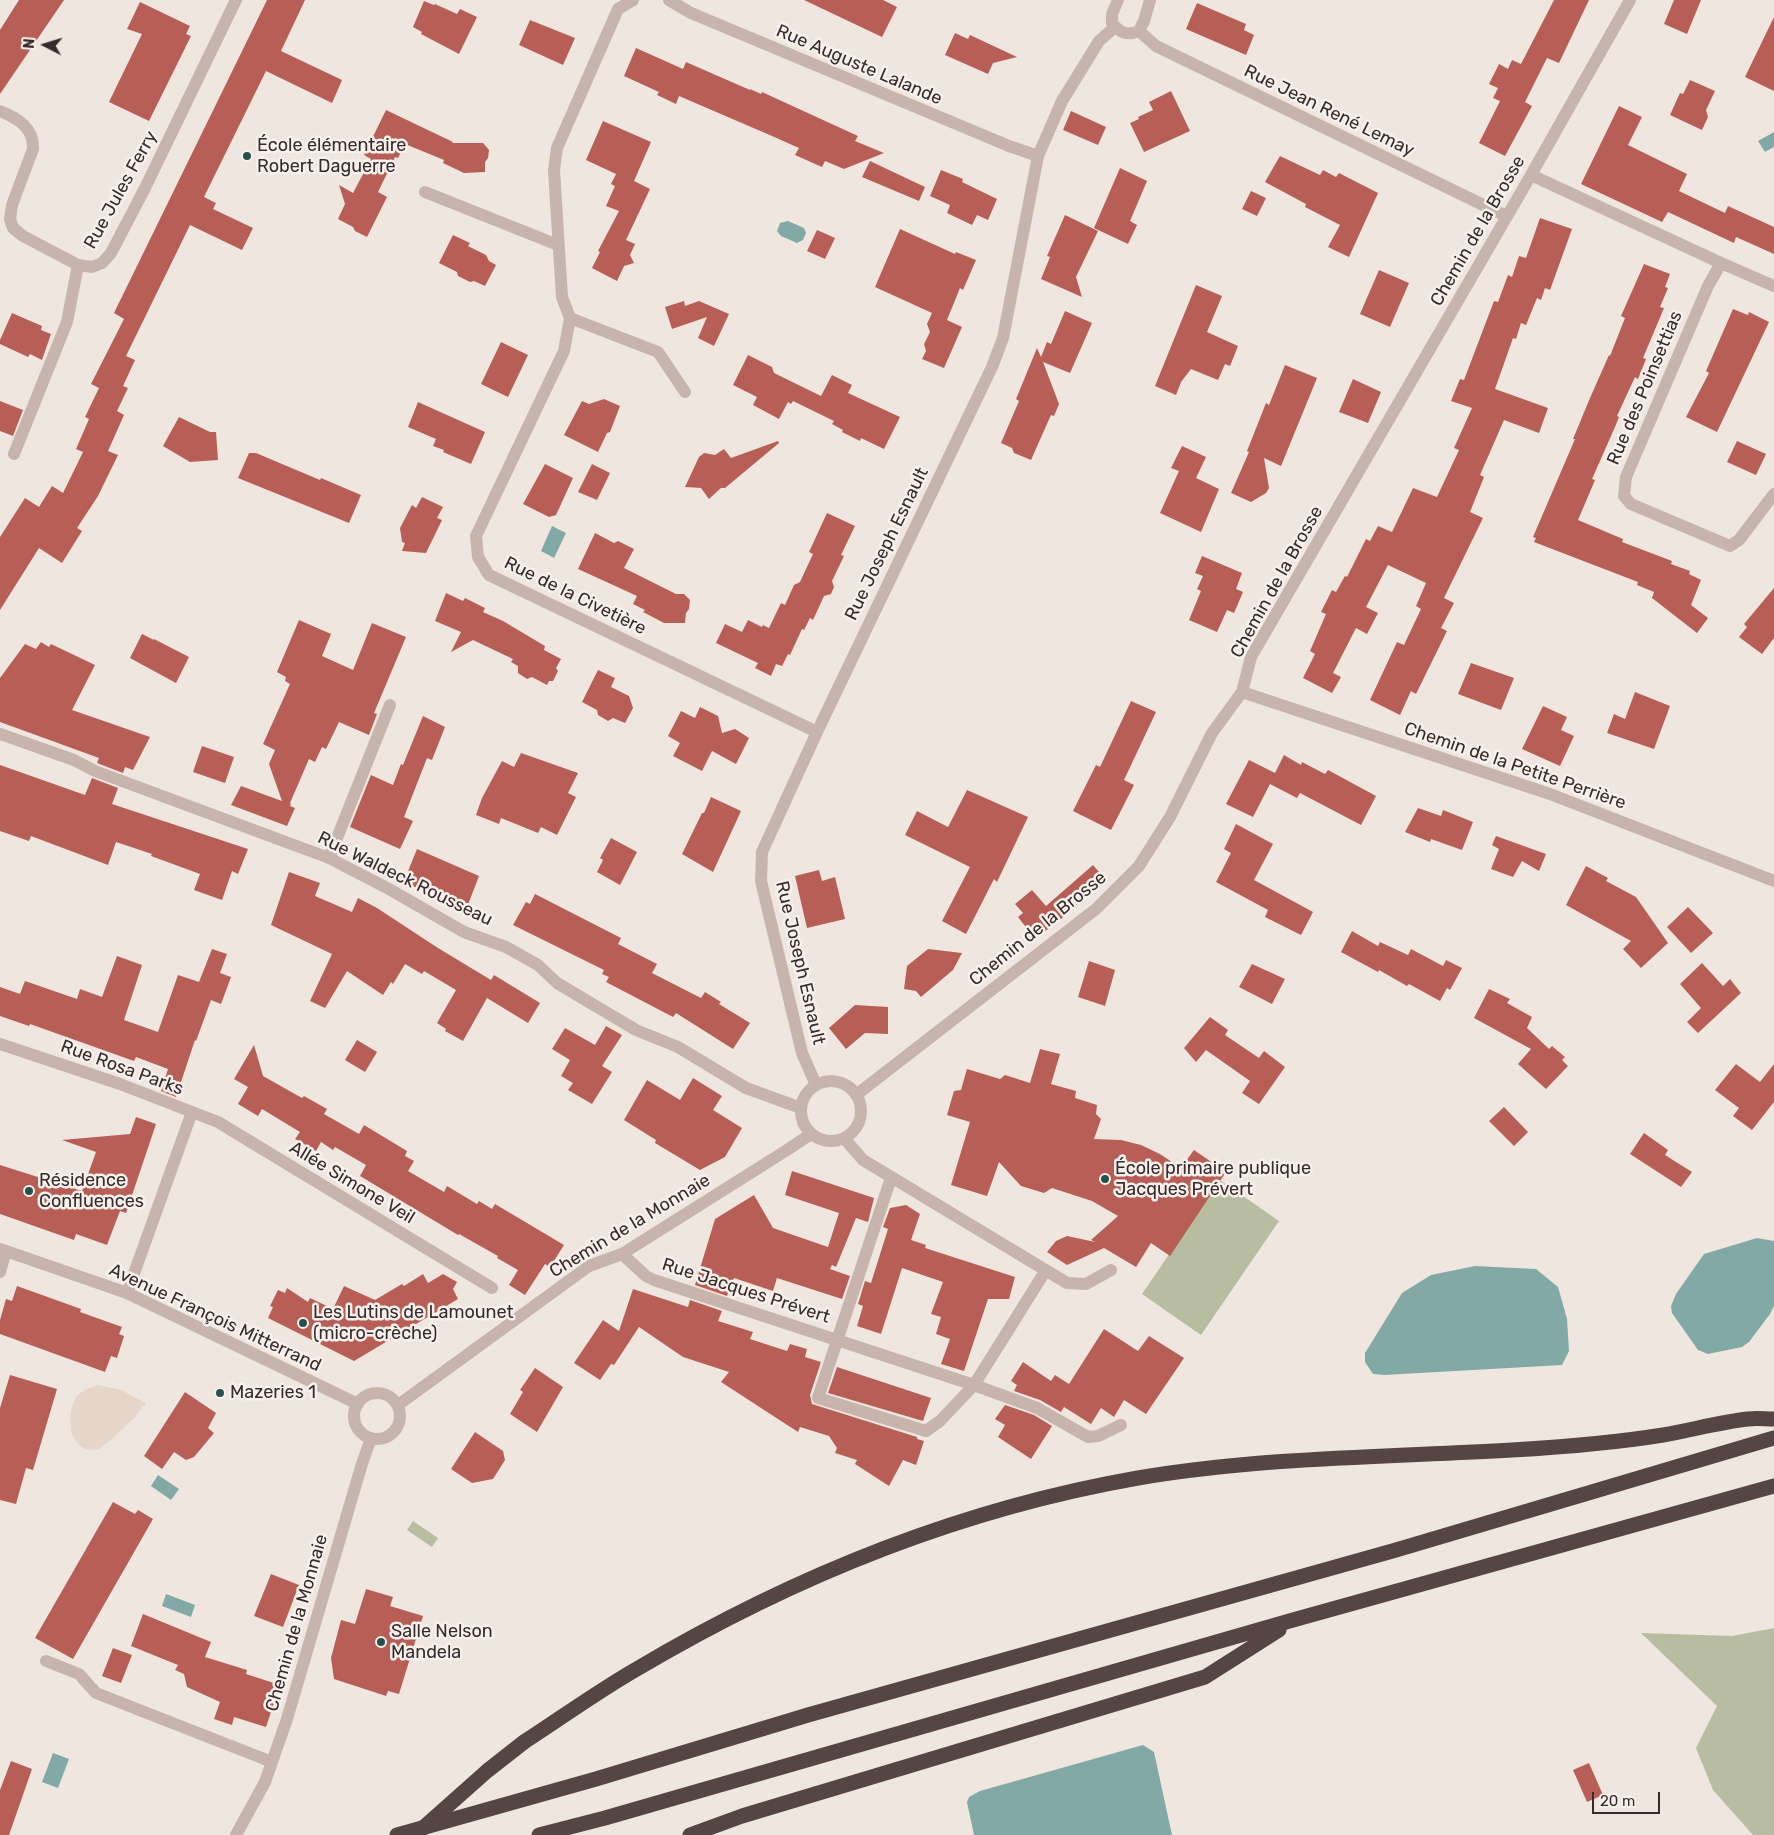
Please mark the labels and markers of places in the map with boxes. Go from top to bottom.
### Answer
place label: École élémentaire Robert Daguerre [257,135,406,178]
marker: École élémentaire Robert Daguerre [241,150,253,162]
place label: École primaire publique Jacques Prévert [1115,1158,1311,1200]
place label: Résidence Confluences [39,1170,144,1212]
marker: École primaire publique Jacques Prévert [1099,1173,1111,1185]
marker: Résidence Confluences [23,1185,35,1197]
place label: Les Lutins de Lamounet (micro-crèche) [313,1302,514,1345]
marker: Les Lutins de Lamounet (micro-crèche) [297,1317,309,1329]
place label: Mazeries 1 [230,1382,316,1404]
marker: Mazeries 1 [214,1387,226,1399]
place label: Salle Nelson Mandela [391,1621,493,1664]
marker: Salle Nelson Mandela [375,1636,387,1648]

